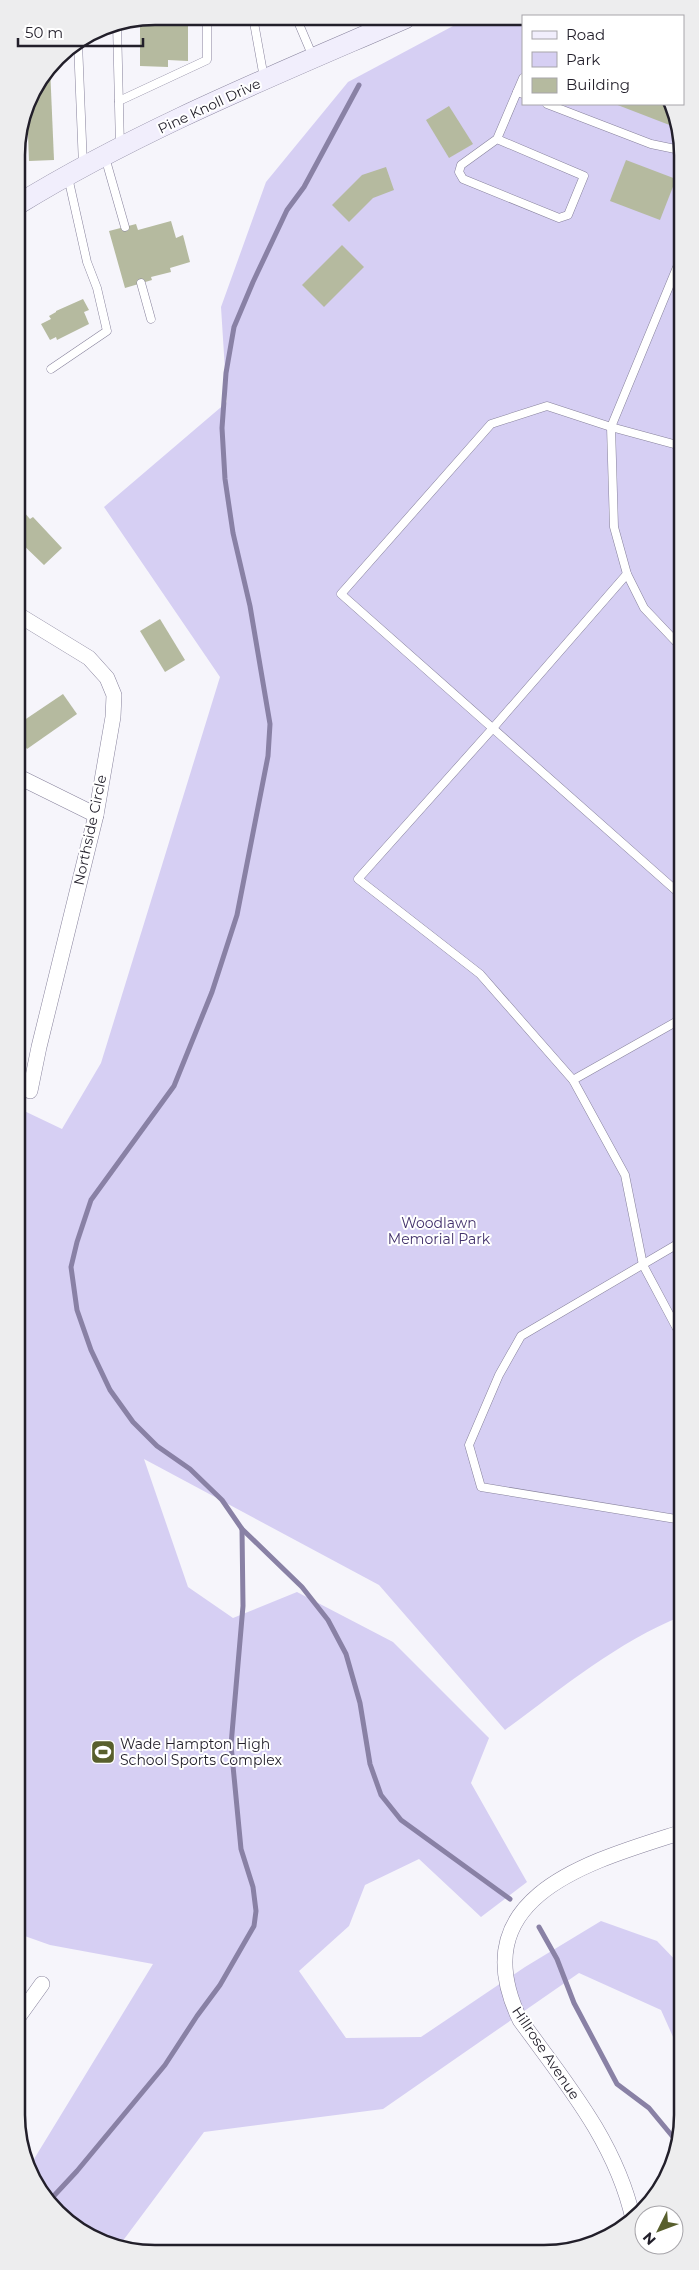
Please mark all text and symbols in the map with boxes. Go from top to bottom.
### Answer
scale bar [18,15,142,47]
legend [522,15,684,105]
text: 50 m [25,23,63,42]
text: Road [566,25,605,44]
text: Park [566,50,600,69]
street label: Pine Knoll Drive [155,74,263,138]
text: Building [566,75,630,94]
street label: Northside Circle [70,773,110,887]
park label: Woodlawn Memorial Park [388,1214,491,1248]
place label: Wade Hampton High School Sports Complex [120,1735,282,1769]
sports icon: Wade Hampton High School Sports Complex [90,1739,116,1765]
street label: Hillrose Avenue [508,2003,584,2103]
north arrow [634,2205,684,2255]
text: N [639,2228,660,2249]

